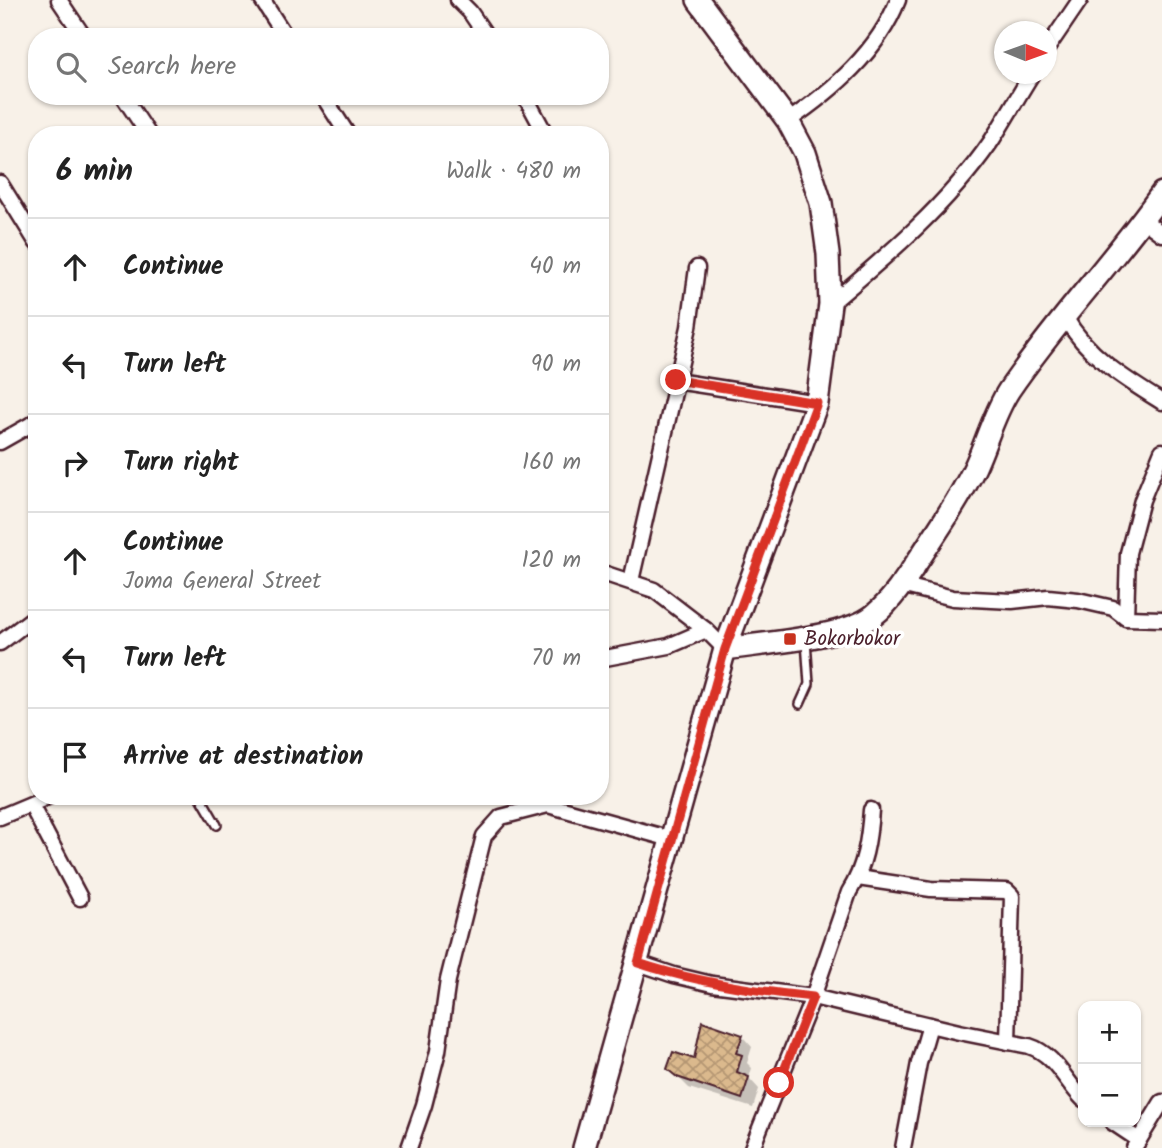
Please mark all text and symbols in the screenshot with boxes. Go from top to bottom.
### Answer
north arrow [994,21,1057,84]
search box [28,28,609,105]
text: Search here [108,46,236,88]
icon: search [52,48,90,86]
text: 6 min [56,148,133,196]
text: Walk · 480 m [446,154,581,190]
text: Continue [123,246,224,288]
icon: ahead [56,248,94,286]
text: 40 m [529,249,581,285]
text: Turn left [123,344,226,386]
icon: left [56,346,94,384]
text: 90 m [531,347,581,383]
route end [660,364,691,395]
text: Turn right [123,442,239,484]
icon: right [56,444,94,482]
text: 160 m [522,445,581,481]
text: Continue [123,522,224,564]
icon: ahead [56,542,94,580]
text: 120 m [521,543,581,579]
text: Joma General Street [123,564,321,600]
place label: Bokorbokor [804,623,901,656]
marker: Bokorbokor [782,631,798,647]
text: Turn left [123,638,226,680]
icon: left [56,640,94,678]
text: 70 m [531,641,581,677]
text: Arrive at destination [123,736,363,778]
icon: arrive [56,738,94,776]
map controls [1078,1001,1141,1127]
button: + [1078,1001,1141,1064]
button: − [1078,1064,1141,1127]
route start [763,1067,794,1098]

